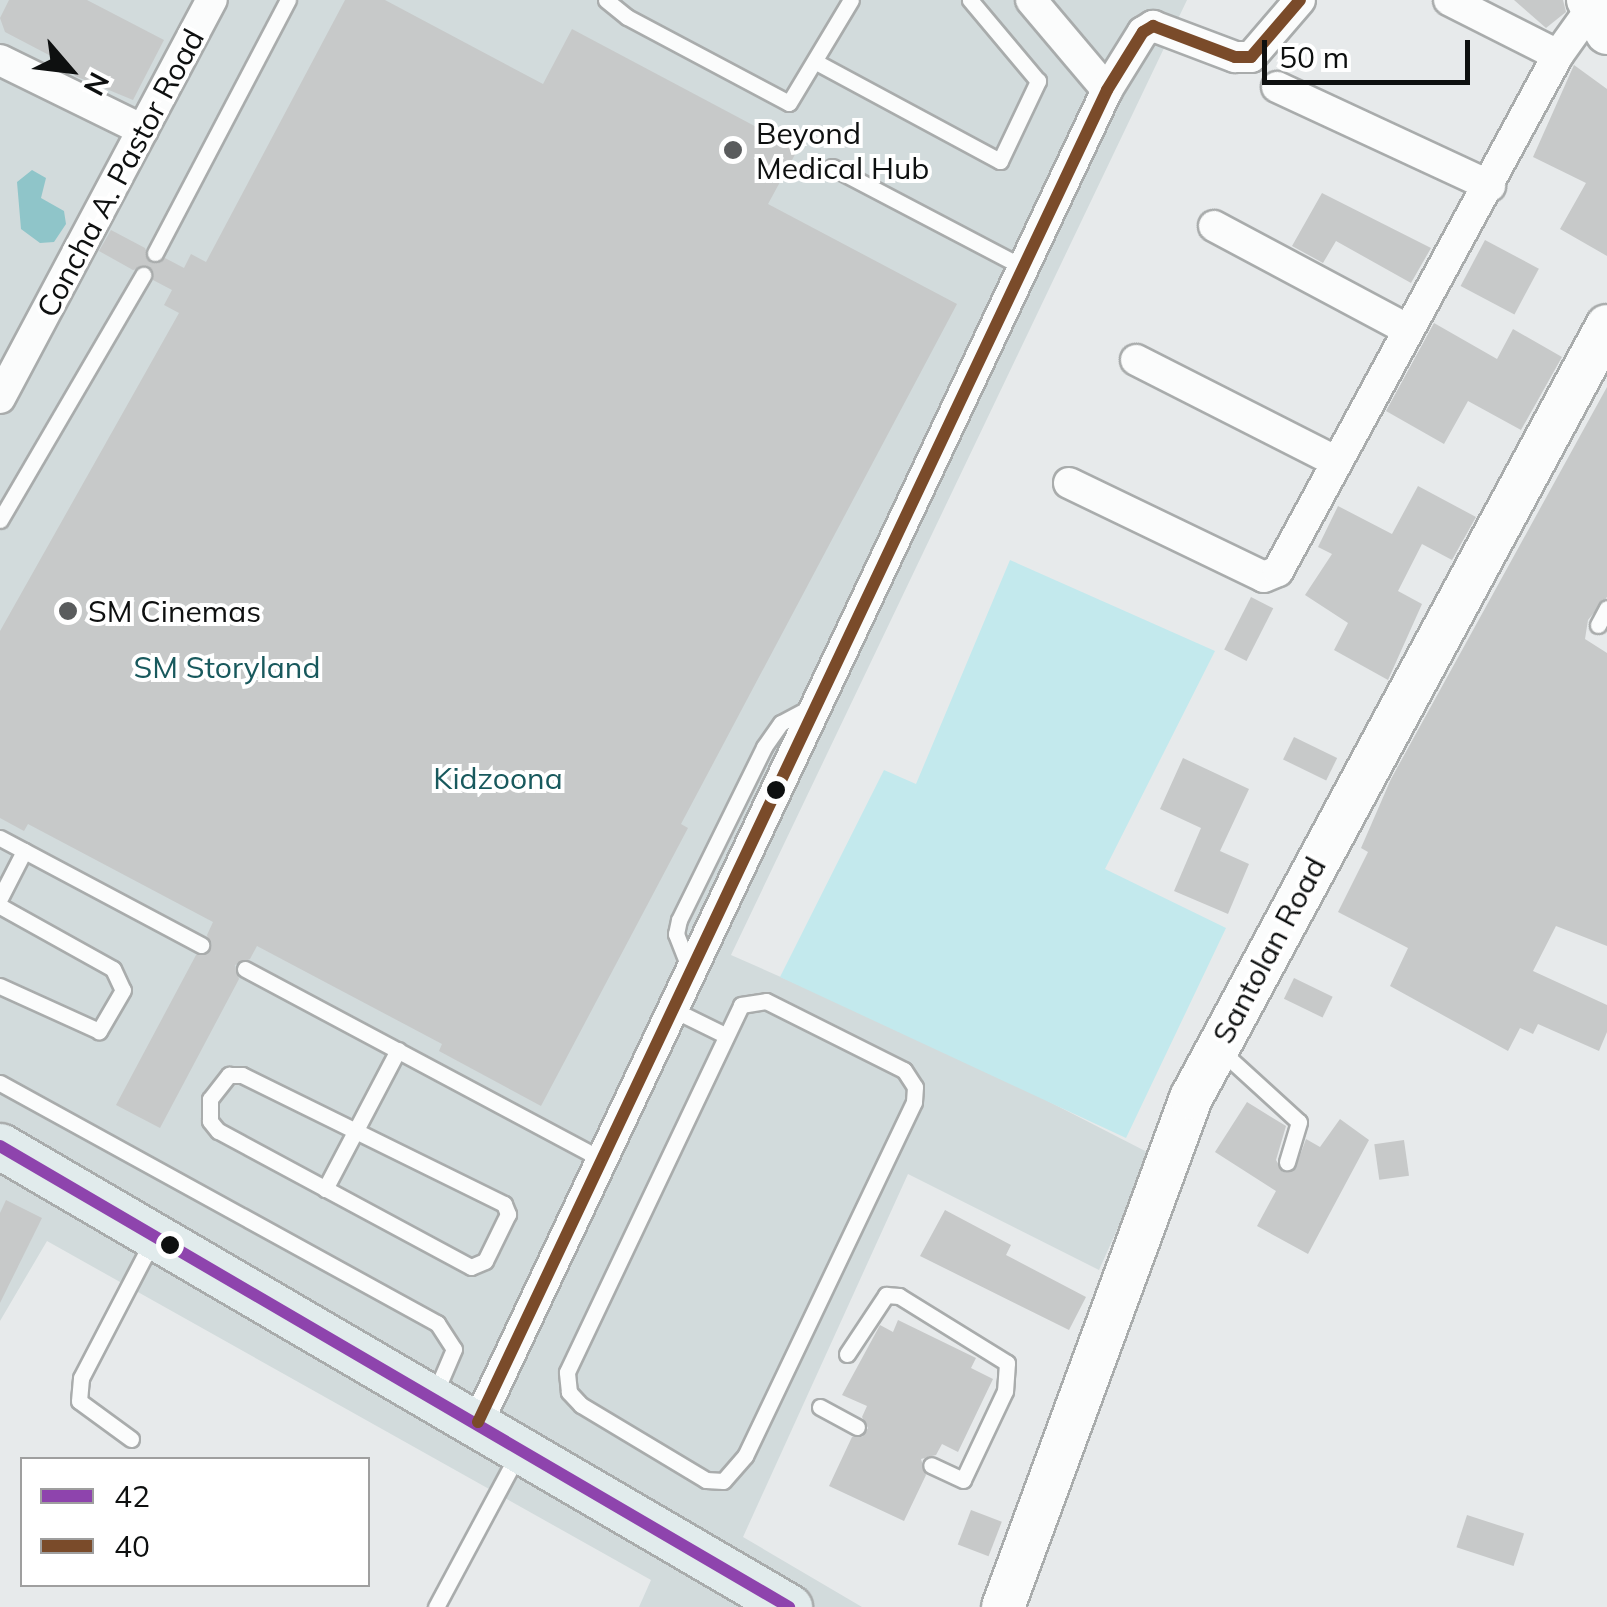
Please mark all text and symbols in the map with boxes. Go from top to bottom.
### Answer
north arrow [20,20,120,120]
scale bar [1267,20,1474,82]
street label: Concha A. Pastor Road [29,23,211,323]
text: 50 m [1279,38,1349,76]
text: N [77,67,117,102]
place label: Beyond Medical Hub [756,115,929,186]
marker: Beyond Medical Hub [720,137,746,163]
place label: SM Cinemas [88,593,261,629]
marker: SM Cinemas [57,600,79,622]
park label: SM Storyland [134,649,320,685]
park label: Kidzoona [433,760,563,796]
unlabelled marker [766,780,786,800]
street label: Santolan Road [1205,851,1333,1049]
unlabelled marker [160,1235,180,1255]
legend [20,1457,370,1587]
text: 42 [114,1477,150,1515]
text: 40 [114,1527,150,1565]

